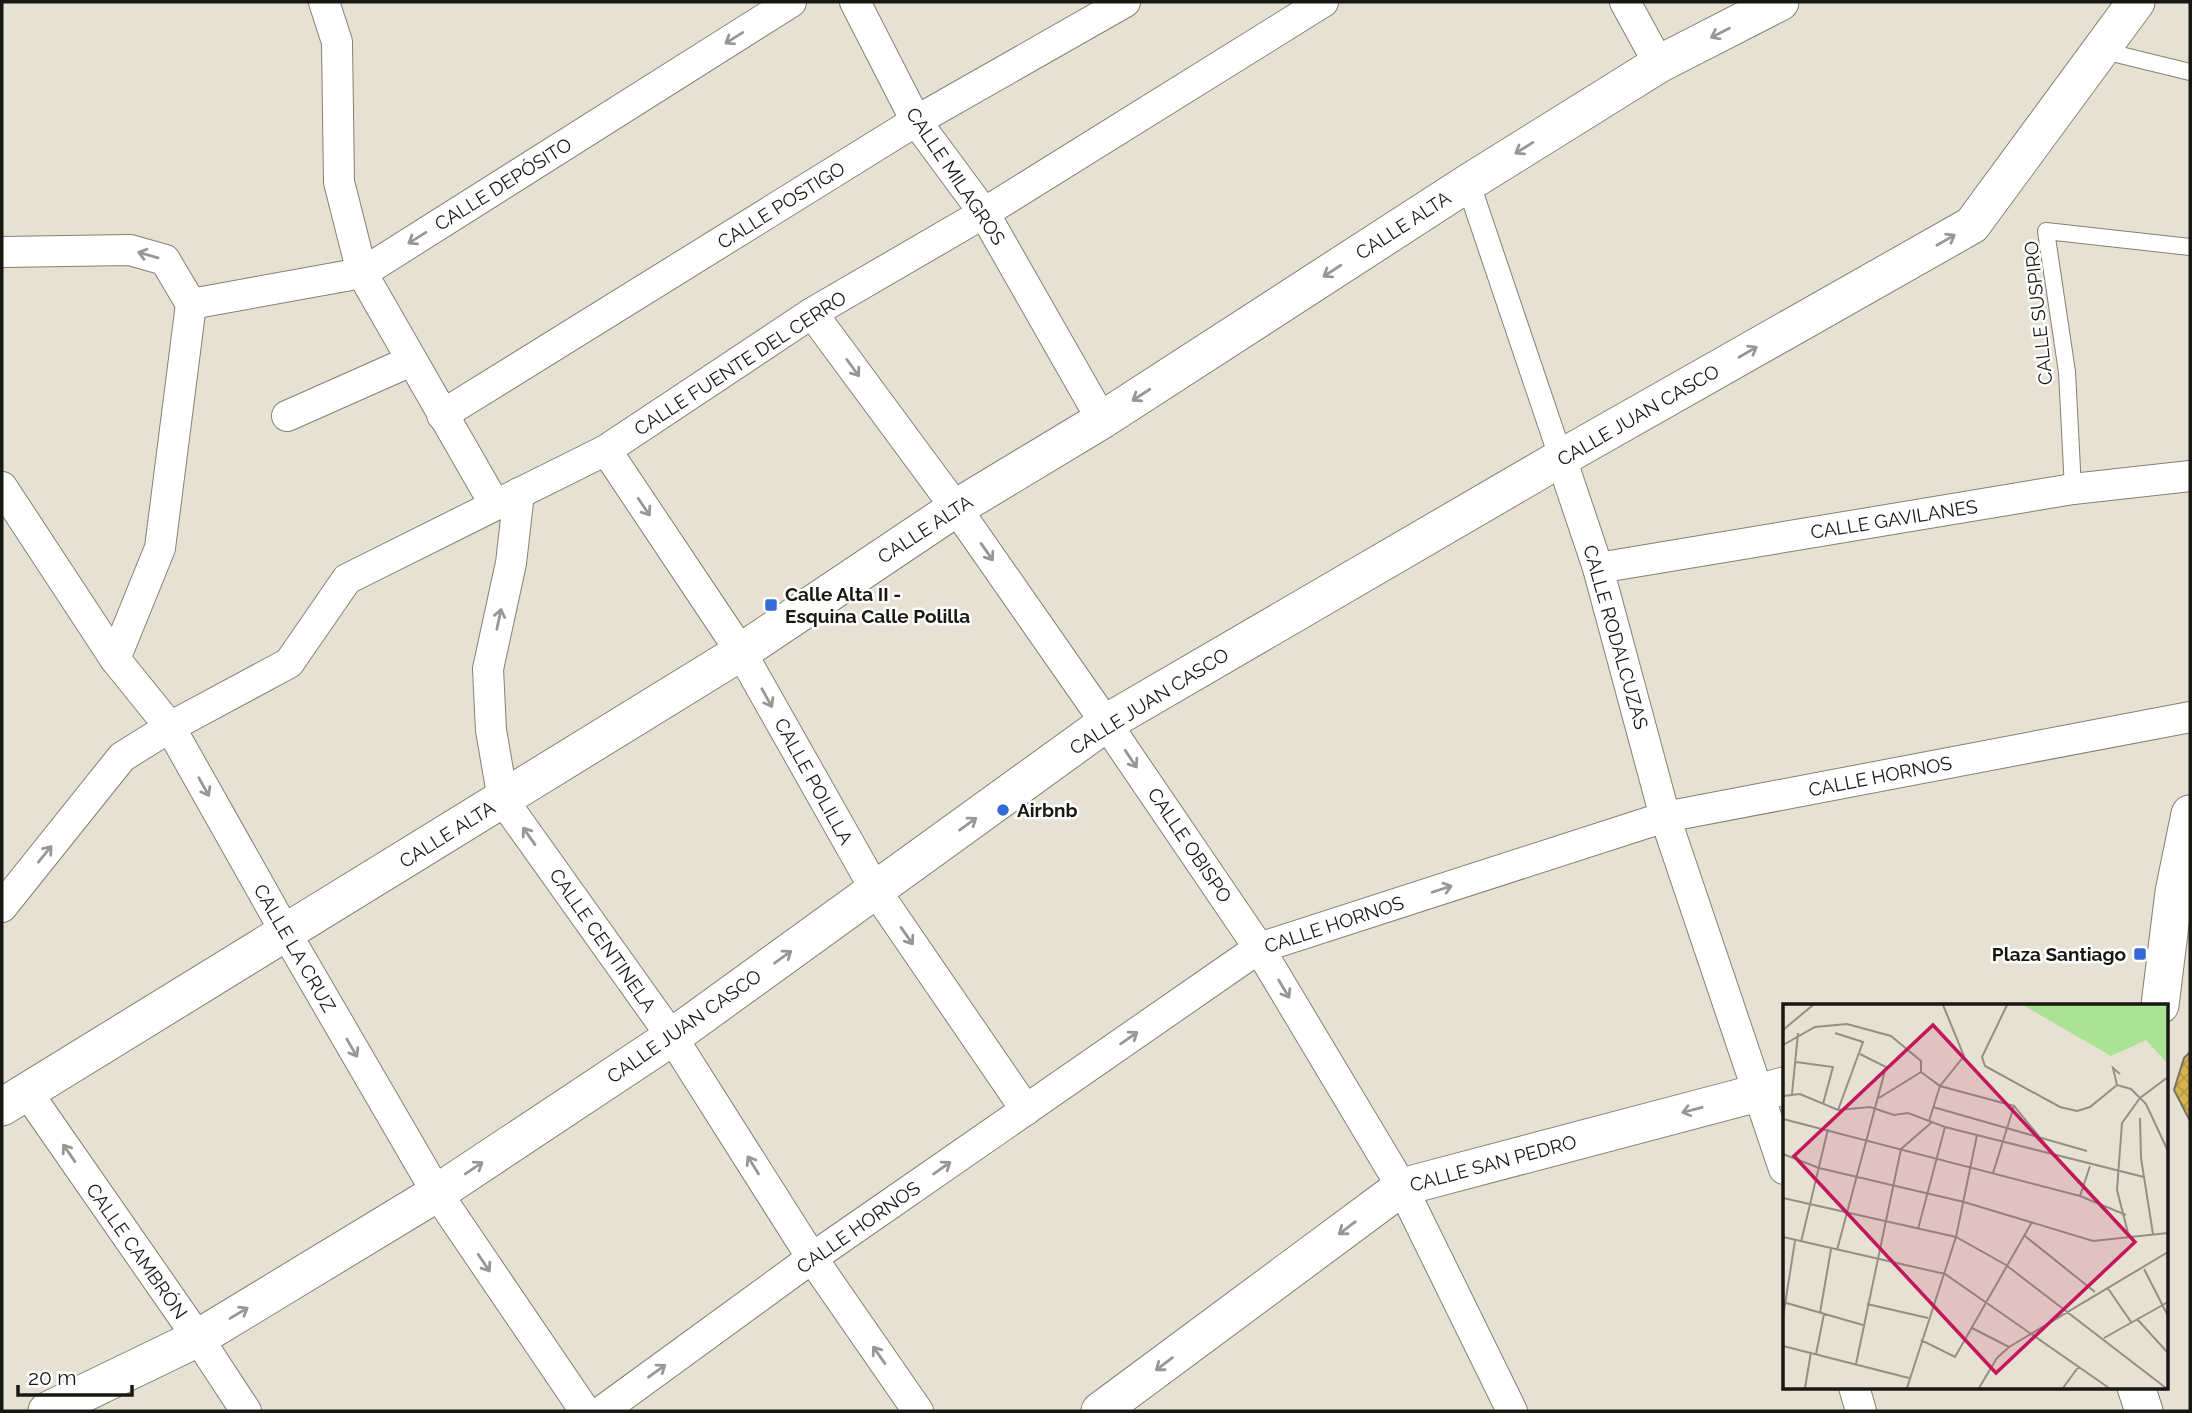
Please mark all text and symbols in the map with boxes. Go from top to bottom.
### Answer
one-way arrow [1710,27,1731,40]
one-way arrow [724,32,744,46]
street label: CALLE MILAGROS [902,103,1010,249]
street label: CALLE DEPÓSITO [431,133,575,235]
one-way arrow [1514,142,1534,156]
street label: CALLE POSTIGO [713,157,849,253]
street label: CALLE ALTA [1351,186,1455,264]
one-way arrow [408,230,427,245]
one-way arrow [1936,233,1956,247]
street label: CALLE SUSPIRO [2019,240,2057,386]
one-way arrow [137,248,159,261]
one-way arrow [1323,263,1342,278]
street label: CALLE FUENTE DEL CERRO [630,286,850,440]
one-way arrow [1738,345,1758,359]
one-way arrow [845,358,860,377]
street label: CALLE JUAN CASCO [1553,360,1723,470]
one-way arrow [1132,387,1151,402]
street label: CALLE ALTA [873,490,977,568]
street label: CALLE GAVILANES [1809,495,1979,543]
one-way arrow [637,496,651,516]
one-way arrow [980,542,994,561]
street label: CALLE RODALCUZAS [1579,542,1653,732]
place label: Calle Alta II - Esquina Calle Polilla [785,583,970,627]
marker: Calle Alta II - Esquina Calle Polilla [763,597,779,613]
one-way arrow [493,608,506,631]
street label: CALLE JUAN CASCO [1065,643,1233,759]
one-way arrow [761,687,774,708]
street label: CALLE POLILLA [770,714,858,848]
one-way arrow [1124,749,1138,768]
street label: CALLE HORNOS [1807,751,1953,801]
one-way arrow [197,776,211,796]
street label: CALLE OBISPO [1144,784,1236,906]
street label: CALLE ALTA [395,796,499,872]
place label: Airbnb [1017,799,1078,821]
marker: Airbnb [995,802,1011,818]
one-way arrow [958,816,977,831]
one-way arrow [522,827,536,846]
one-way arrow [37,845,52,863]
street label: CALLE CENTINELA [545,864,661,1016]
street label: CALLE LA CRUZ [249,880,341,1016]
one-way arrow [1430,882,1452,894]
street label: CALLE HORNOS [1261,891,1407,957]
one-way arrow [900,926,914,945]
place label: Plaza Santiago [1992,943,2126,965]
marker: Plaza Santiago [2132,946,2148,962]
one-way arrow [773,950,792,964]
street label: CALLE JUAN CASCO [603,964,765,1088]
one-way arrow [1277,978,1291,998]
inset map [1783,1004,2168,1388]
one-way arrow [1119,1031,1138,1045]
one-way arrow [346,1038,360,1058]
one-way arrow [1682,1104,1704,1117]
street label: CALLE SAN PEDRO [1407,1130,1579,1196]
one-way arrow [62,1144,76,1163]
one-way arrow [746,1156,760,1176]
one-way arrow [464,1161,483,1175]
one-way arrow [932,1161,951,1175]
street label: CALLE HORNOS [792,1176,924,1278]
street label: CALLE CAMBRÓN [82,1179,192,1323]
one-way arrow [1338,1221,1357,1235]
one-way arrow [477,1253,491,1272]
one-way arrow [229,1306,248,1321]
one-way arrow [872,1346,886,1365]
scale bar [18,1354,131,1398]
one-way arrow [1155,1356,1174,1371]
one-way arrow [647,1364,666,1378]
text: 20 m [28,1365,76,1390]

